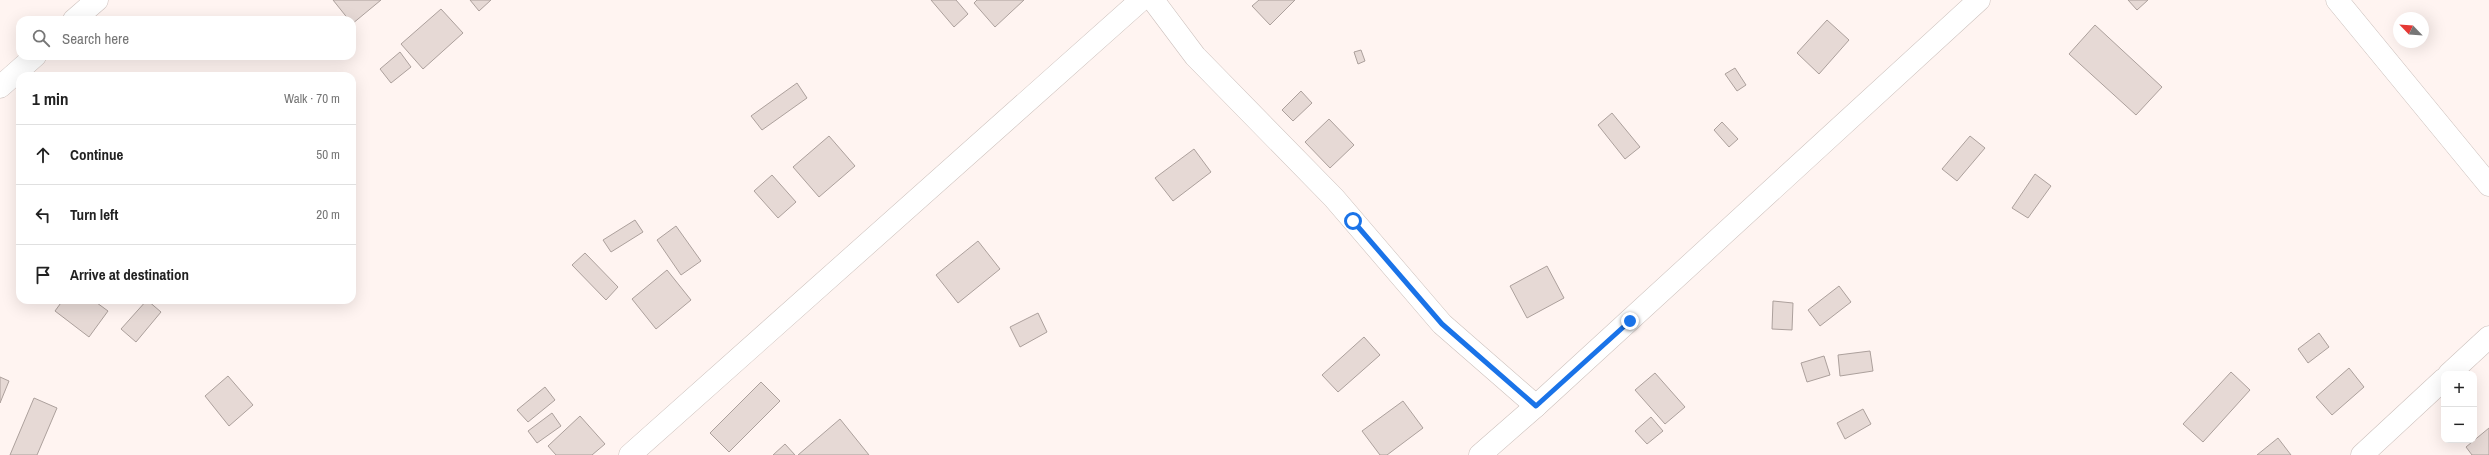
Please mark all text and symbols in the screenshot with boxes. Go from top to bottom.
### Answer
north arrow [2393,12,2429,48]
search box [16,16,356,60]
icon: search [30,27,52,49]
text: Search here [62,28,129,49]
text: 1 min [32,87,68,110]
text: Walk · 70 m [284,90,340,107]
icon: ahead [32,144,54,166]
text: Continue [70,144,123,165]
text: 50 m [316,146,340,163]
icon: left [32,204,54,226]
text: Turn left [70,204,118,225]
text: 20 m [316,206,340,223]
route start [1344,212,1362,230]
icon: arrive [32,264,54,286]
text: Arrive at destination [70,264,189,285]
route end [1621,312,1639,330]
map controls [2441,371,2477,443]
button: + [2441,371,2477,407]
button: − [2441,407,2477,443]

